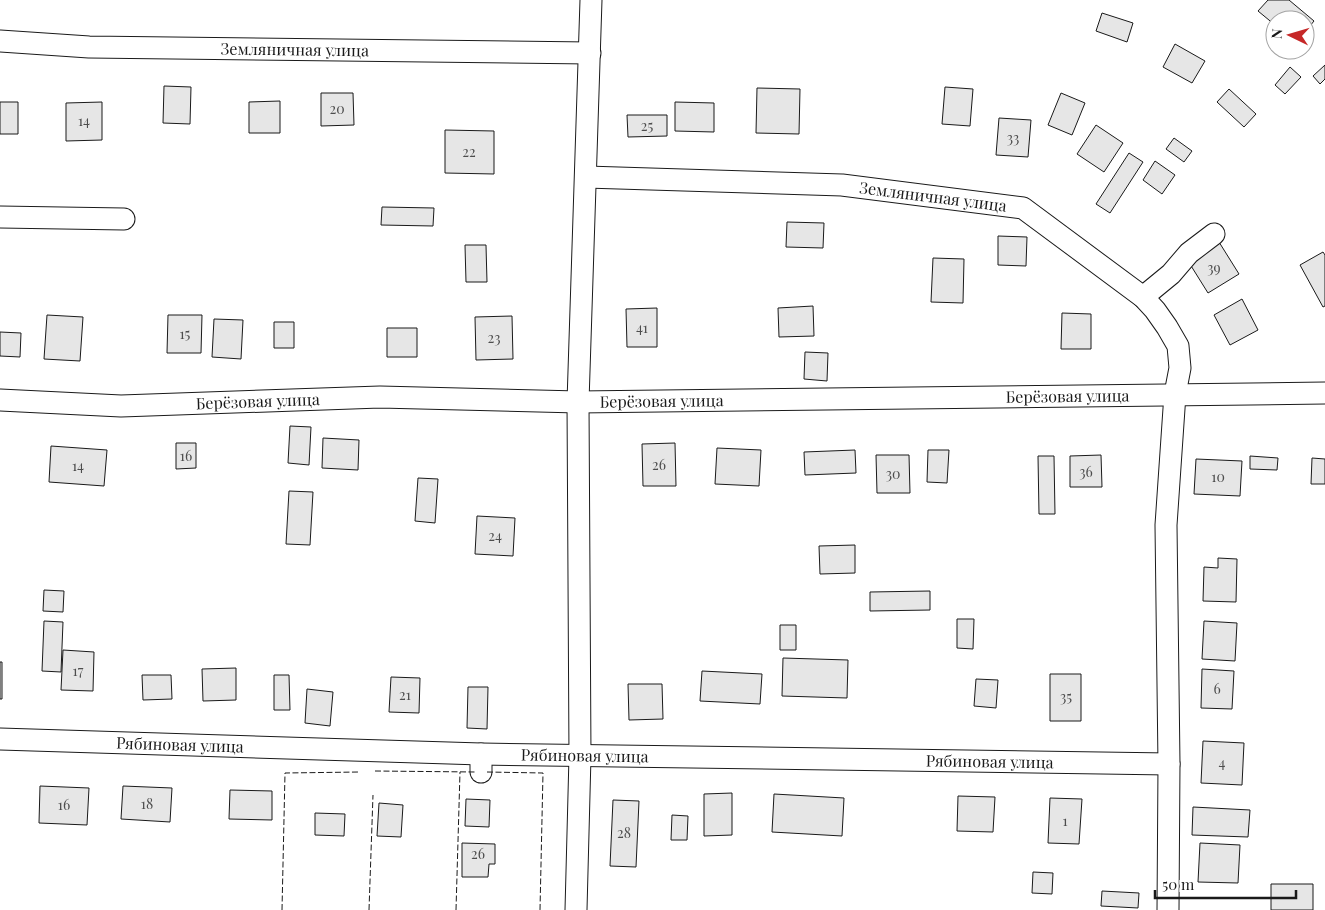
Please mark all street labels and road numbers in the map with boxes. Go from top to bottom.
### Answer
street label: Земляничная улица [221,38,369,60]
street label: Земляничная улица [858,176,1008,216]
street label: Берёзовая улица [1006,384,1130,407]
street label: Берёзовая улица [195,388,320,413]
street label: Берёзовая улица [600,389,724,412]
street label: Рябиновая улица [116,732,244,757]
street label: Рябиновая улица [521,744,649,766]
street label: Рябиновая улица [926,749,1054,772]

